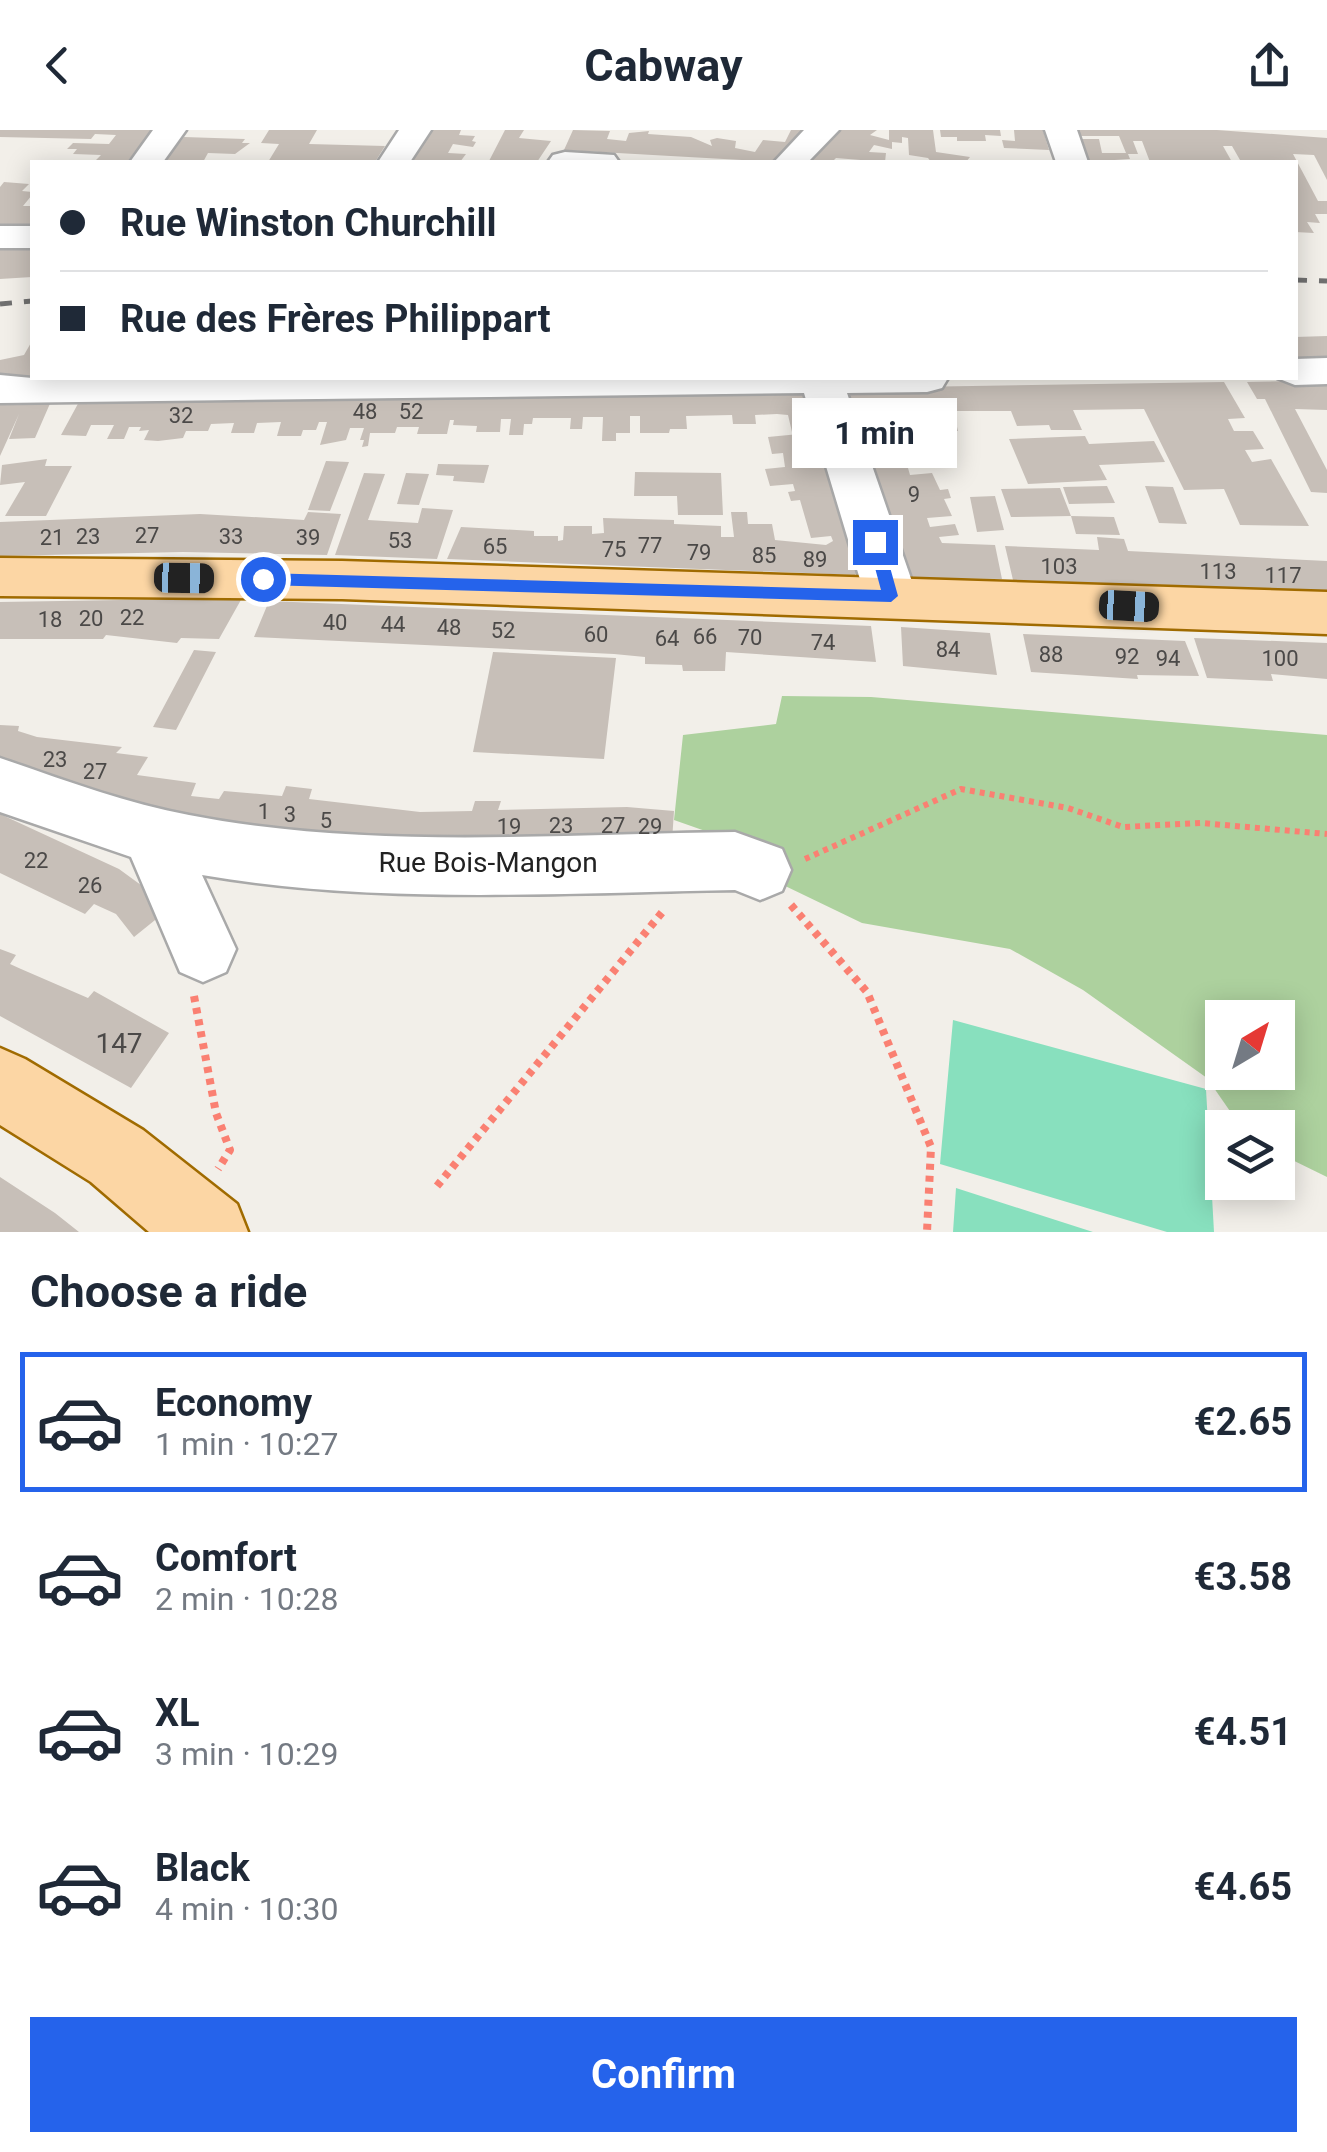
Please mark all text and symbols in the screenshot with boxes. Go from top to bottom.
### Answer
icon: back [30,38,85,93]
icon: share [1242,38,1297,93]
text: Cabway [584,39,743,92]
text: Rue Winston Churchill [120,201,497,245]
text: Rue des Frères Philippart [120,297,551,341]
callout: 1 min [792,397,958,467]
house number: 48 [353,399,377,424]
house number: 52 [399,399,423,424]
house number: 32 [169,403,193,428]
text: 1 min [834,414,915,452]
house number: 9 [908,482,920,507]
route end [853,520,898,565]
house number: 27 [135,523,159,548]
house number: 23 [76,524,100,549]
house number: 33 [219,524,243,549]
house number: 21 [40,525,64,550]
house number: 39 [296,525,320,550]
house number: 53 [388,528,412,553]
house number: 77 [638,533,662,558]
house number: 65 [483,534,507,559]
house number: 75 [602,537,626,562]
house number: 79 [687,540,711,565]
house number: 85 [752,543,776,568]
house number: 89 [803,547,827,572]
house number: 103 [1040,554,1078,579]
route start [241,557,286,602]
house number: 113 [1199,559,1237,584]
car [154,562,214,594]
house number: 117 [1264,563,1302,588]
car [1098,589,1160,623]
house number: 22 [120,605,144,630]
house number: 20 [79,606,103,631]
house number: 18 [38,607,62,632]
house number: 40 [323,610,347,635]
house number: 44 [381,612,405,637]
house number: 48 [437,615,461,640]
house number: 52 [491,618,515,643]
house number: 60 [584,622,608,647]
house number: 66 [693,624,717,649]
house number: 70 [738,625,762,650]
house number: 64 [655,626,679,651]
house number: 74 [811,630,835,655]
house number: 84 [936,637,960,662]
house number: 88 [1039,642,1063,667]
house number: 92 [1115,644,1139,669]
house number: 94 [1156,646,1180,671]
house number: 100 [1261,646,1299,671]
house number: 23 [43,747,67,772]
house number: 27 [83,759,107,784]
house number: 1 [258,799,270,824]
house number: 3 [284,802,296,827]
house number: 5 [320,808,332,833]
house number: 23 [549,813,573,838]
house number: 27 [601,813,625,838]
house number: 19 [497,814,521,839]
house number: 29 [638,814,662,839]
street label: Rue Bois-Mangon [378,846,598,879]
house number: 22 [24,848,48,873]
house number: 26 [78,873,102,898]
north arrow [1205,1000,1295,1090]
map controls [1205,1000,1295,1200]
house number: 147 [95,1027,143,1060]
button: layers [1205,1110,1295,1200]
text: Choose a ride [30,1265,307,1318]
icon: car [35,1377,125,1467]
text: Economy [155,1381,312,1425]
text: €2.65 [1194,1400,1292,1444]
text: 1 min · 10:27 [155,1425,338,1463]
icon: car [35,1532,125,1622]
text: Comfort [155,1536,297,1580]
text: €3.58 [1194,1555,1292,1599]
text: 2 min · 10:28 [155,1580,338,1618]
icon: car [35,1687,125,1777]
text: XL [155,1691,200,1735]
text: €4.51 [1194,1710,1292,1754]
text: 3 min · 10:29 [155,1735,338,1773]
icon: car [35,1842,125,1932]
text: Black [155,1846,250,1890]
text: €4.65 [1194,1865,1292,1909]
text: 4 min · 10:30 [155,1890,338,1928]
button: Confirm [30,2017,1297,2132]

